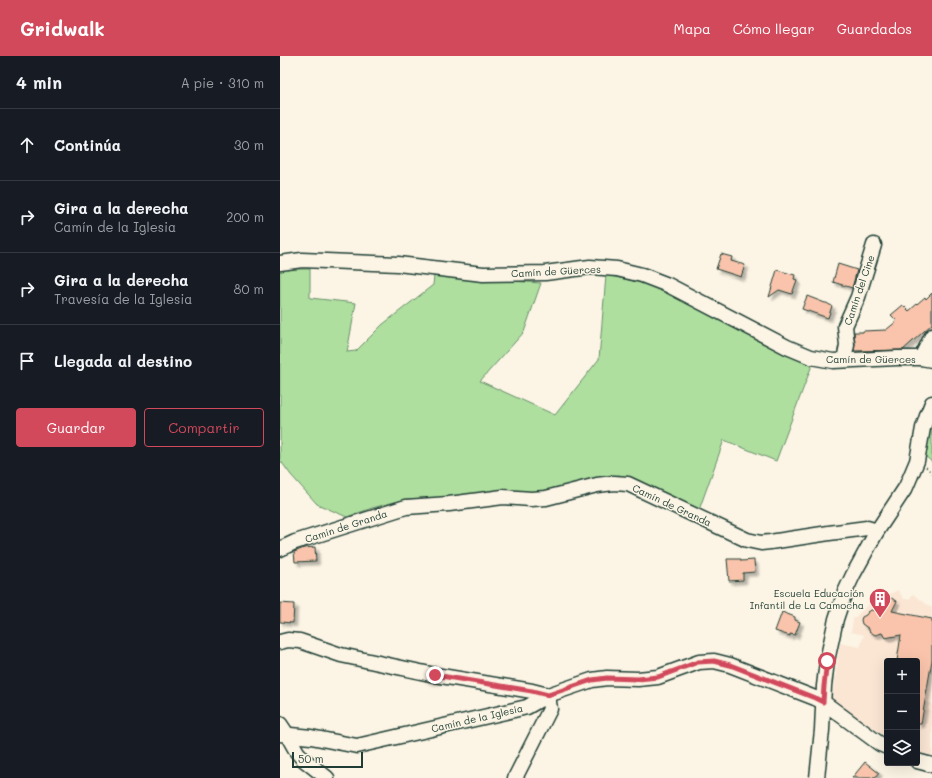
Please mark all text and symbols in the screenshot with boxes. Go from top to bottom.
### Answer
text: Gridwalk [20,16,105,41]
text: Mapa [674,19,711,38]
text: Cómo llegar [733,19,815,38]
text: Guardados [837,19,912,38]
text: 4 min [16,71,62,93]
text: A pie · 310 m [181,74,264,91]
icon: ahead [16,134,38,156]
text: Continúa [54,135,121,155]
text: 30 m [234,136,264,153]
text: Gira a la derecha [54,198,188,218]
icon: right [16,206,38,228]
text: 200 m [226,208,264,225]
text: Camín de la Iglesia [54,218,176,235]
street label: Camín del Cine [840,253,878,327]
street label: Camín de Güerces [511,262,601,280]
text: Gira a la derecha [54,270,188,290]
icon: right [16,278,38,300]
text: 80 m [234,280,264,297]
text: Travesía de la Iglesia [54,290,192,307]
icon: arrive [16,350,38,372]
text: Llegada al destino [54,351,192,371]
street label: Camín de Güerces [826,352,916,366]
button: Guardar [16,408,136,447]
button: Compartir [144,408,264,447]
street label: Camín de Granda [630,481,714,529]
street label: Camín de Granda [303,506,389,546]
place label: Escuela Educación Infantil de La Camocha [750,586,864,612]
building icon: Escuela Educación Infantil de La Camocha [867,586,893,619]
route start [818,652,836,670]
map controls [884,658,920,766]
button: + [884,658,920,694]
route end [426,666,444,684]
button: − [884,694,920,730]
street label: Camín de la Iglesia [430,701,524,735]
button: layers [884,730,920,766]
scale bar [292,750,363,769]
text: 50 m [298,751,324,766]

